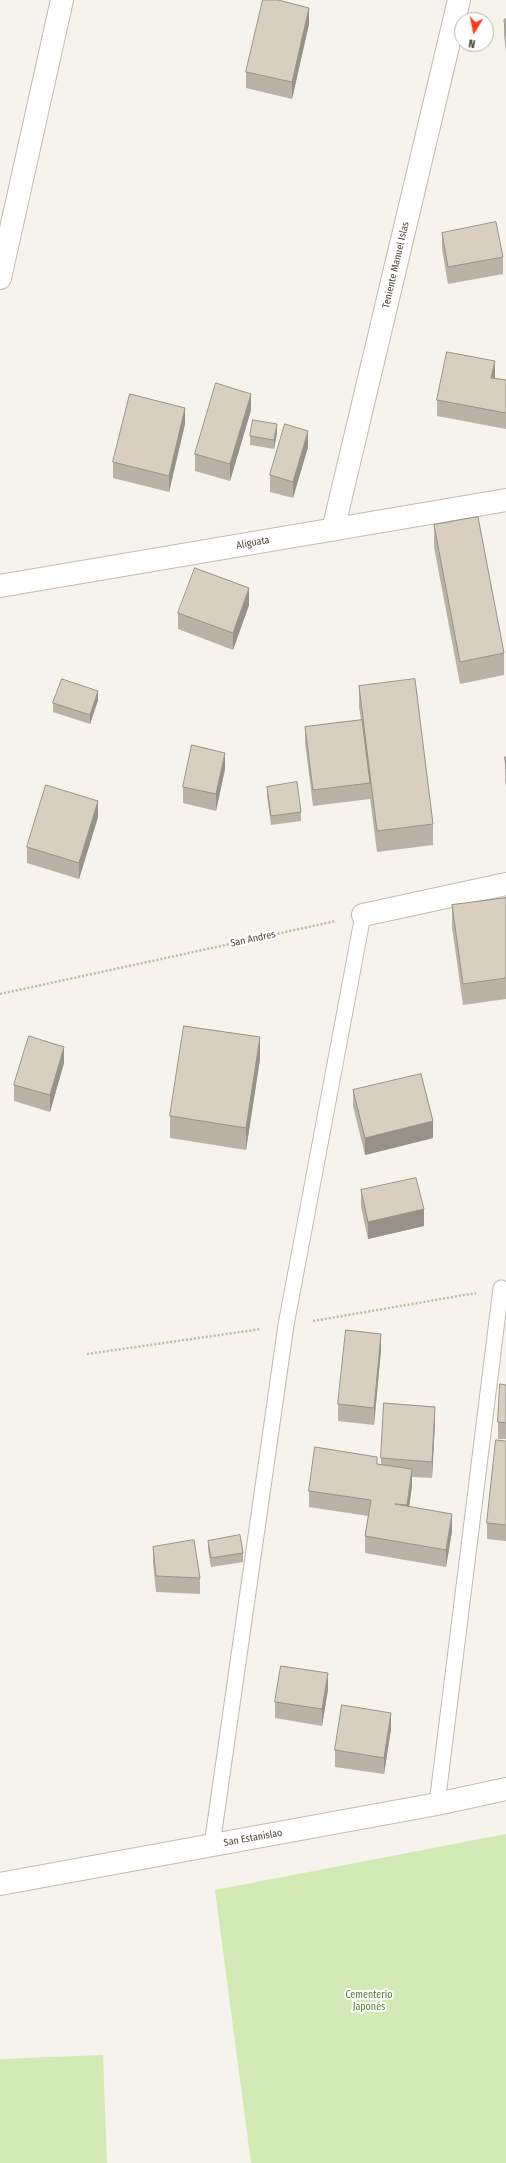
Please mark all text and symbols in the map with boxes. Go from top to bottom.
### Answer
north arrow [454,12,494,52]
text: N [468,36,476,50]
street label: Teniente Manuel Islas [380,221,412,309]
street label: Aliguata [236,534,270,552]
street label: San Andres [229,928,277,950]
street label: San Estanislao [223,1827,283,1849]
park label: Cementerio Japonés [345,1989,393,2012]

